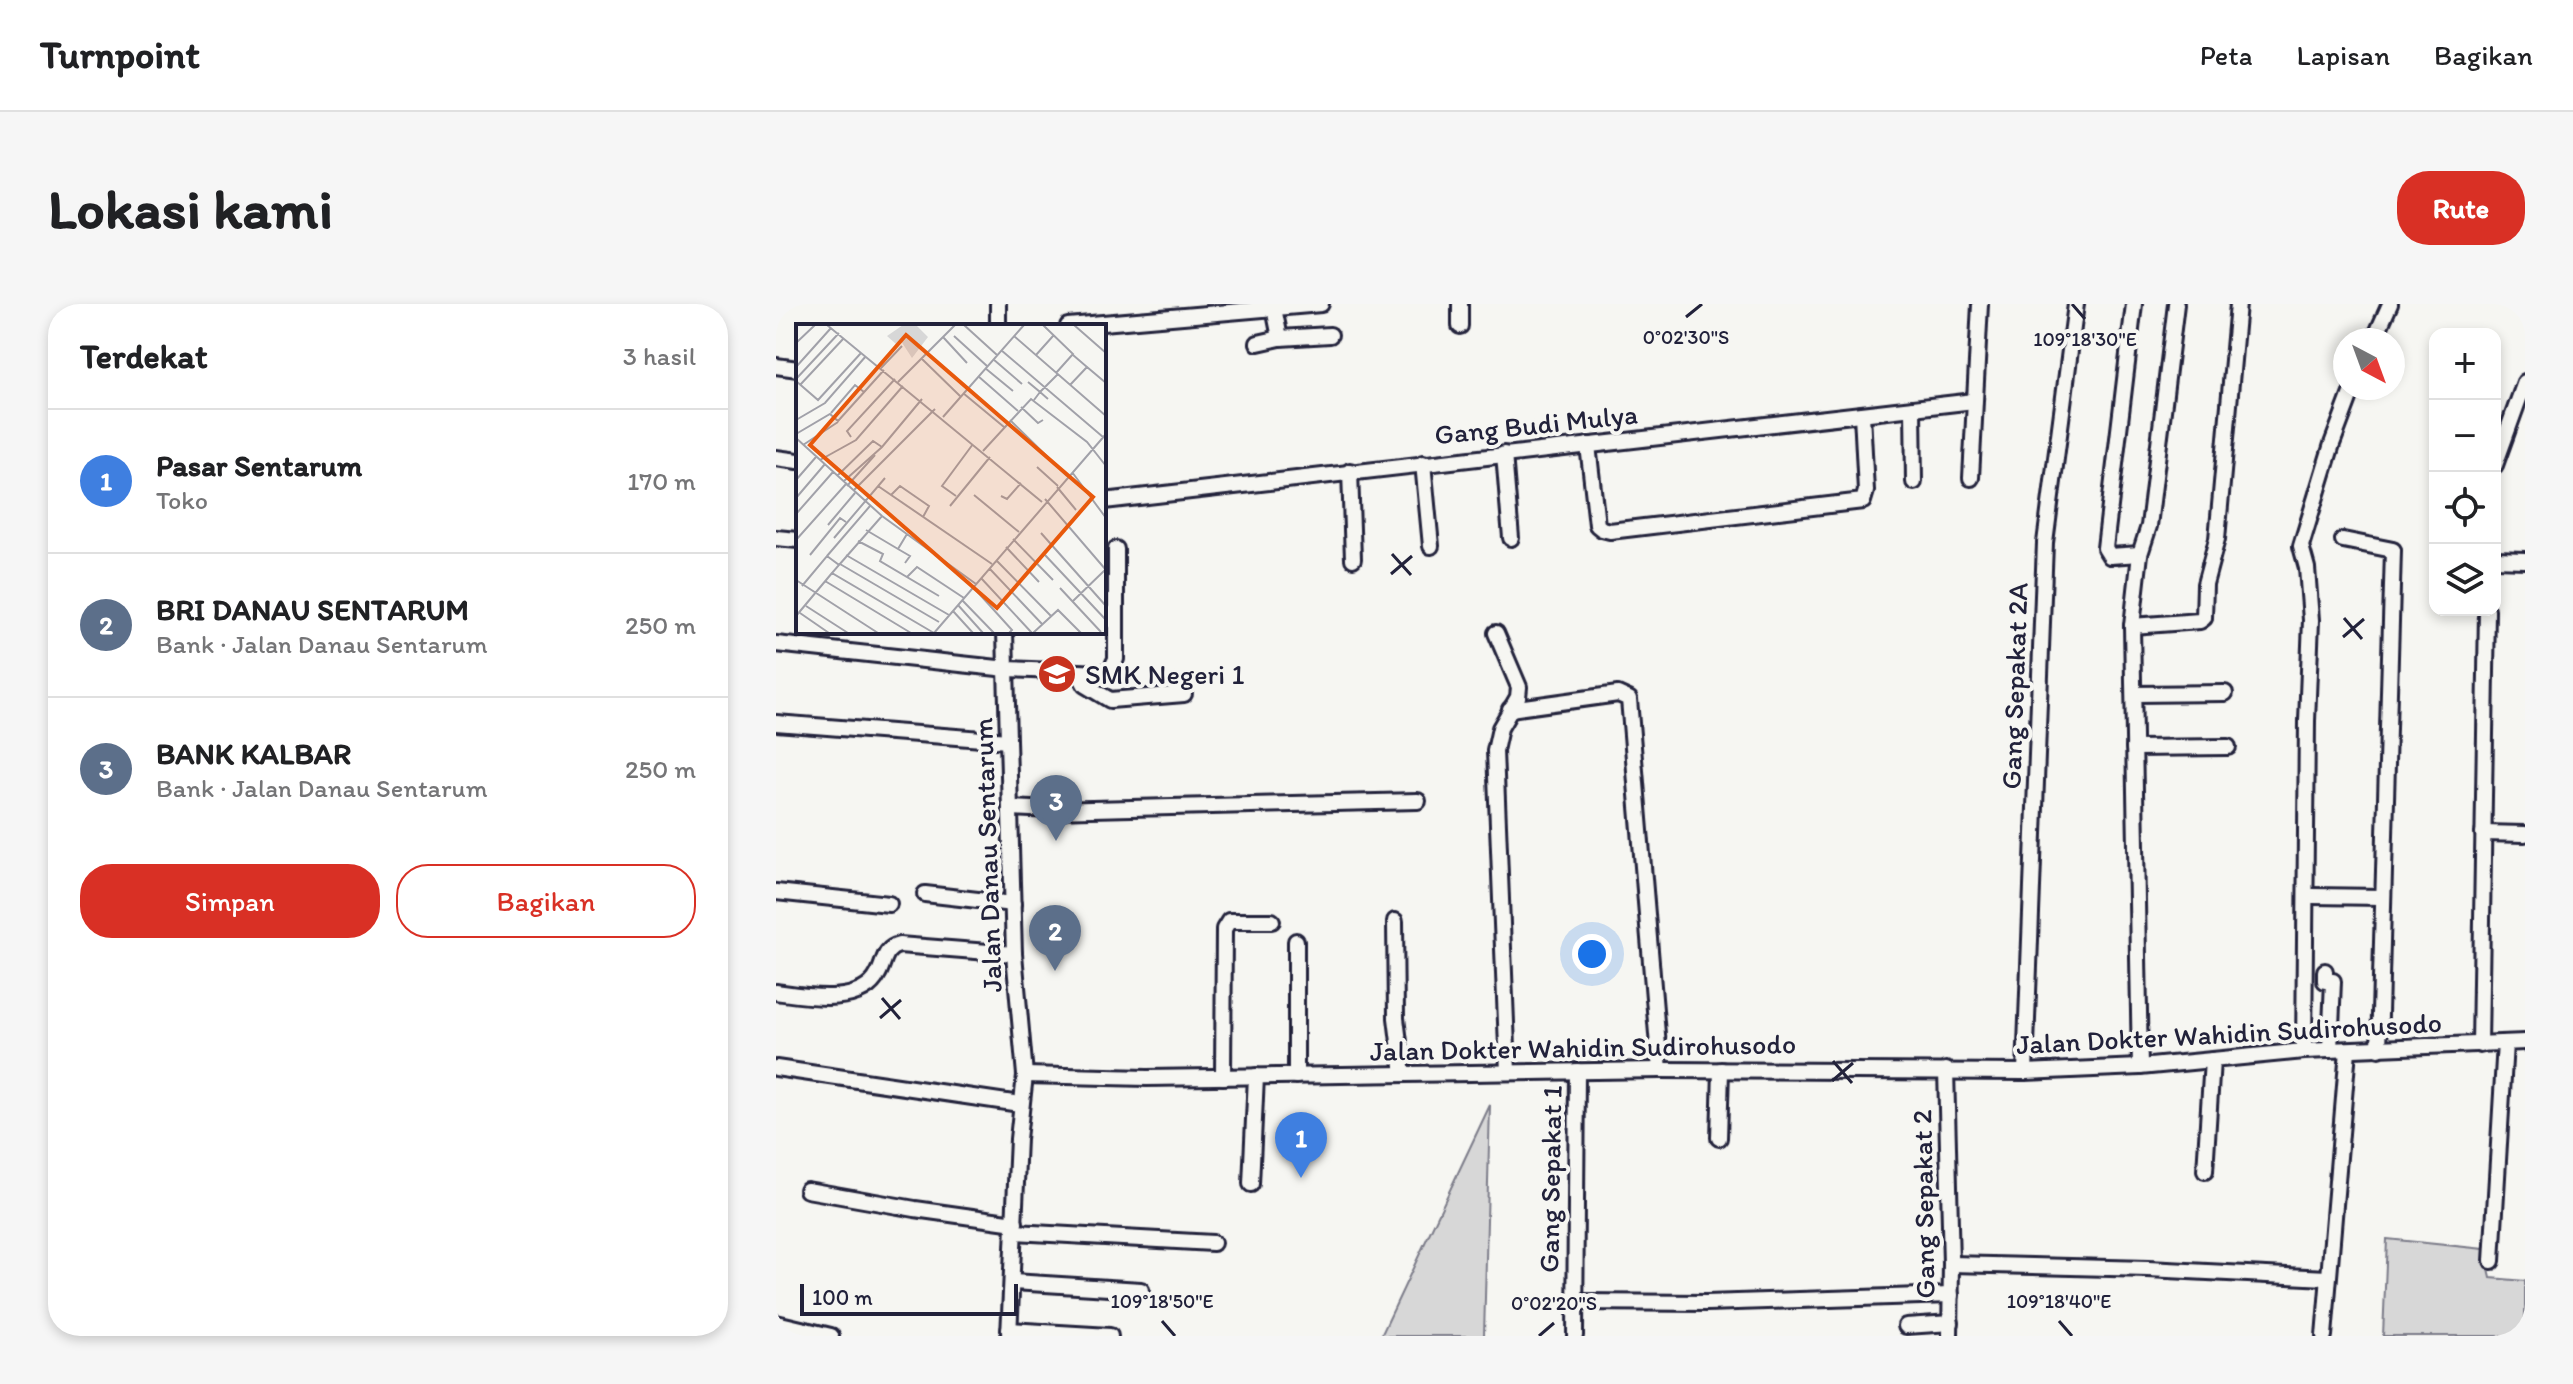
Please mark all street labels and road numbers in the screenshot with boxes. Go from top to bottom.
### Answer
street label: Gang Budi Mulya [1433,396,1639,452]
street label: Gang Sepakat 2A [1993,582,2035,790]
street label: Jalan Danau Sentarum [965,717,1009,993]
street label: Jalan Dokter Wahidin Sudirohusodo [2015,1005,2443,1061]
street label: Jalan Dokter Wahidin Sudirohusodo [1370,1026,1796,1068]
street label: Gang Sepakat 1 [1531,1085,1569,1273]
street label: Gang Sepakat 2 [1904,1109,1942,1299]

